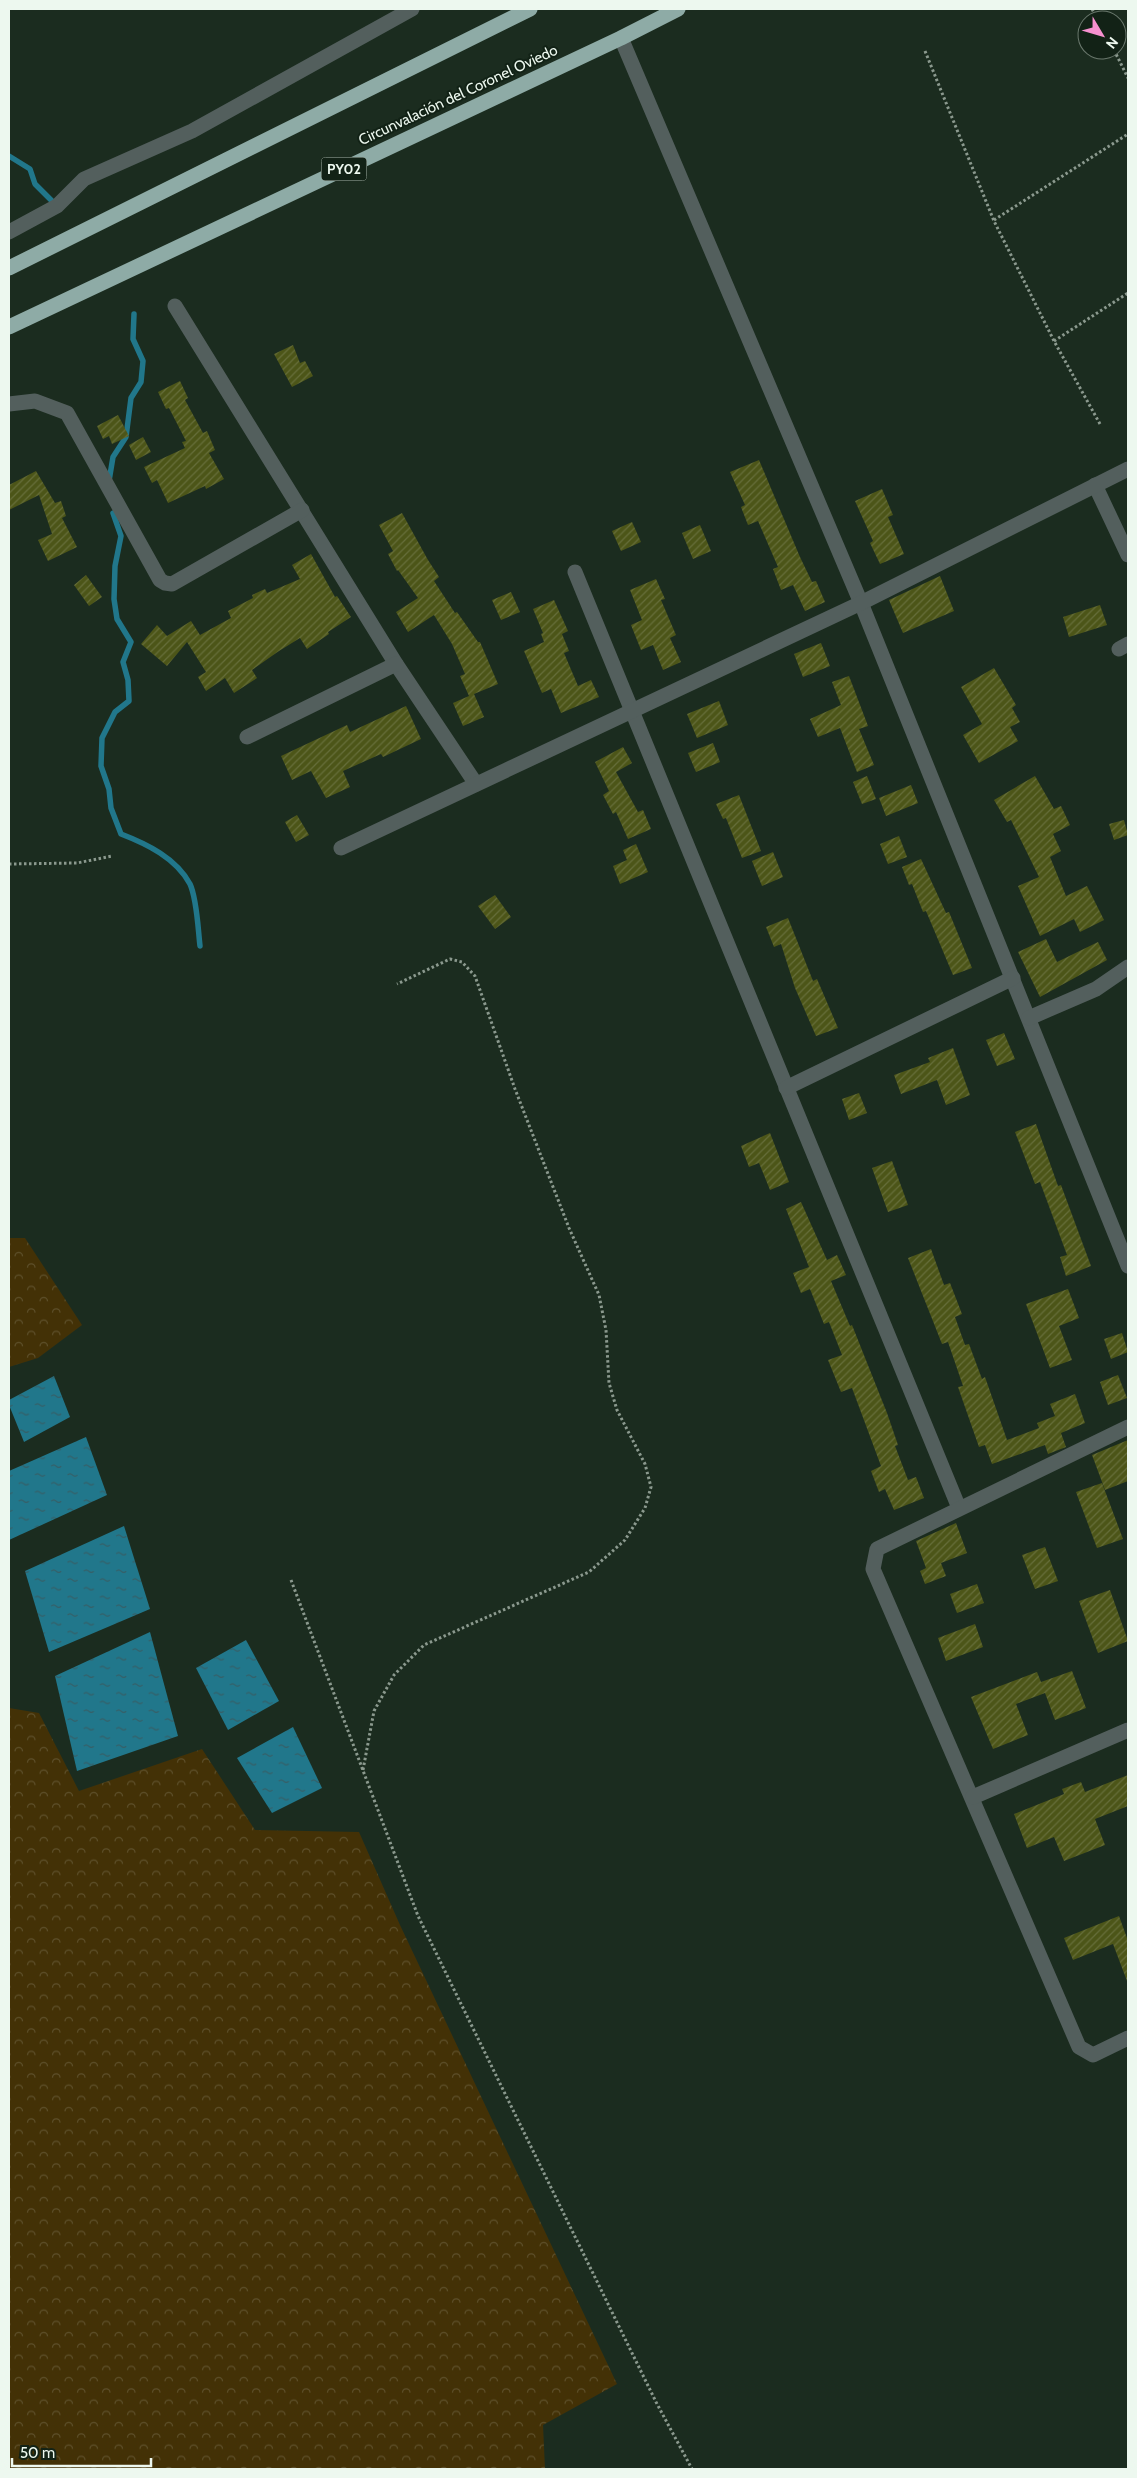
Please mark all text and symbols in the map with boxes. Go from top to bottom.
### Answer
north arrow [1077,10,1127,60]
text: N [1102,34,1122,52]
street label: Circunvalación del Coronel Oviedo [355,41,561,149]
road number: PY02 [322,157,366,180]
scale bar [12,2436,151,2468]
text: 50 m [20,2444,55,2462]

